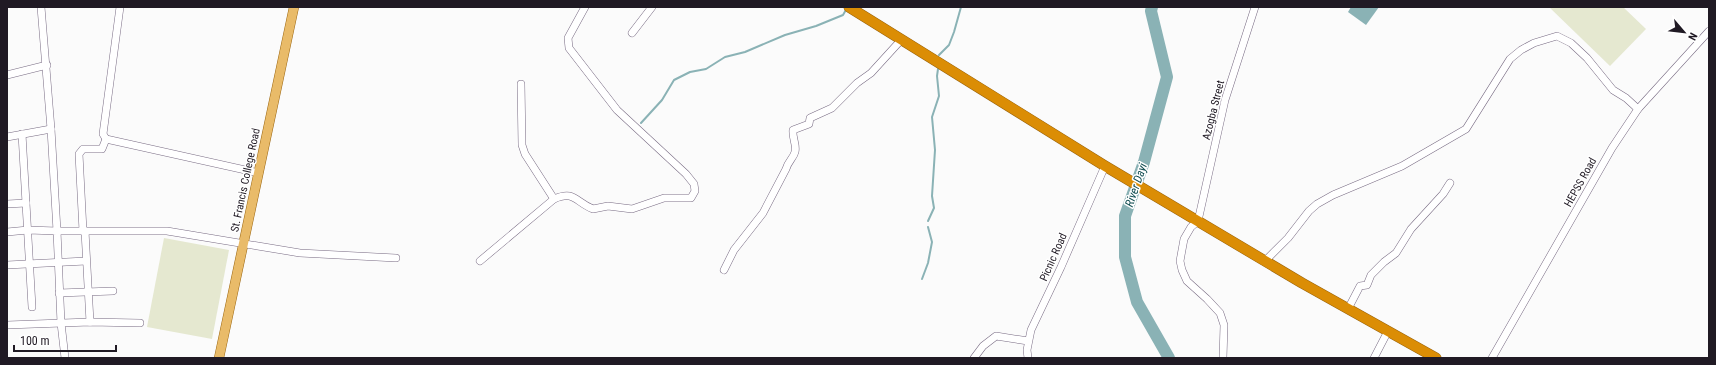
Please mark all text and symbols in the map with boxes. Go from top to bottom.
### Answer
north arrow [1664,12,1704,52]
text: N [1685,30,1700,43]
street label: Azogba Street [1200,79,1227,141]
street label: St. Francis College Road [228,127,263,233]
street label: HEPSS Road [1562,155,1599,209]
water label: River Dayi [1122,161,1150,209]
street label: Picnic Road [1037,231,1070,283]
scale bar [14,327,116,353]
text: 100 m [20,334,50,348]

